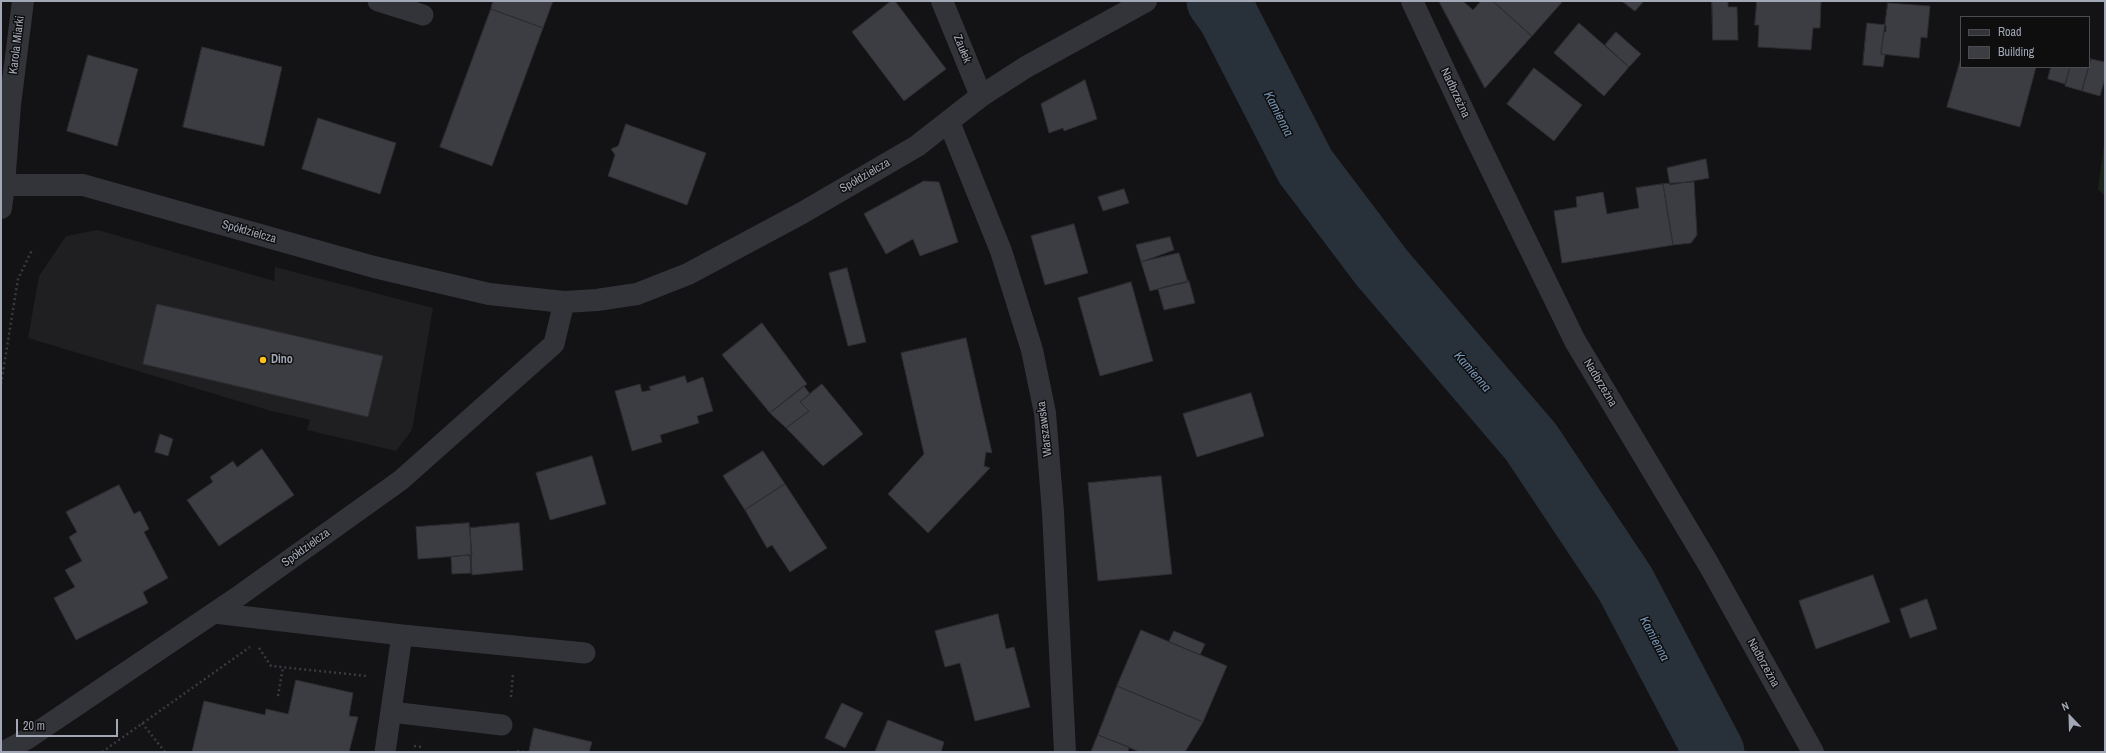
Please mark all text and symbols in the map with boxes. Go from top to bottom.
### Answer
street label: Karola Miarki [6,15,28,75]
legend [1960,16,2090,68]
text: Road [1998,24,2022,40]
street label: Zaułek [950,33,974,65]
text: Building [1998,44,2034,60]
street label: Nadbrzeżna [1437,66,1473,120]
water label: Kamienna [1260,89,1296,139]
street label: Spółdzielcza [837,156,893,196]
street label: Spółdzielcza [220,217,278,247]
water label: Kamienna [1450,349,1494,395]
place label: Dino [271,353,293,367]
marker: Dino [258,355,268,365]
street label: Nadbrzeżna [1580,357,1620,409]
street label: Warszawska [1034,401,1056,457]
street label: Spółdzielcza [279,526,333,570]
water label: Kamienna [1636,614,1672,664]
street label: Nadbrzeżna [1744,636,1782,690]
north arrow [2050,697,2090,737]
text: N [2060,698,2071,714]
scale bar [18,711,120,737]
text: 20 m [23,718,45,734]

